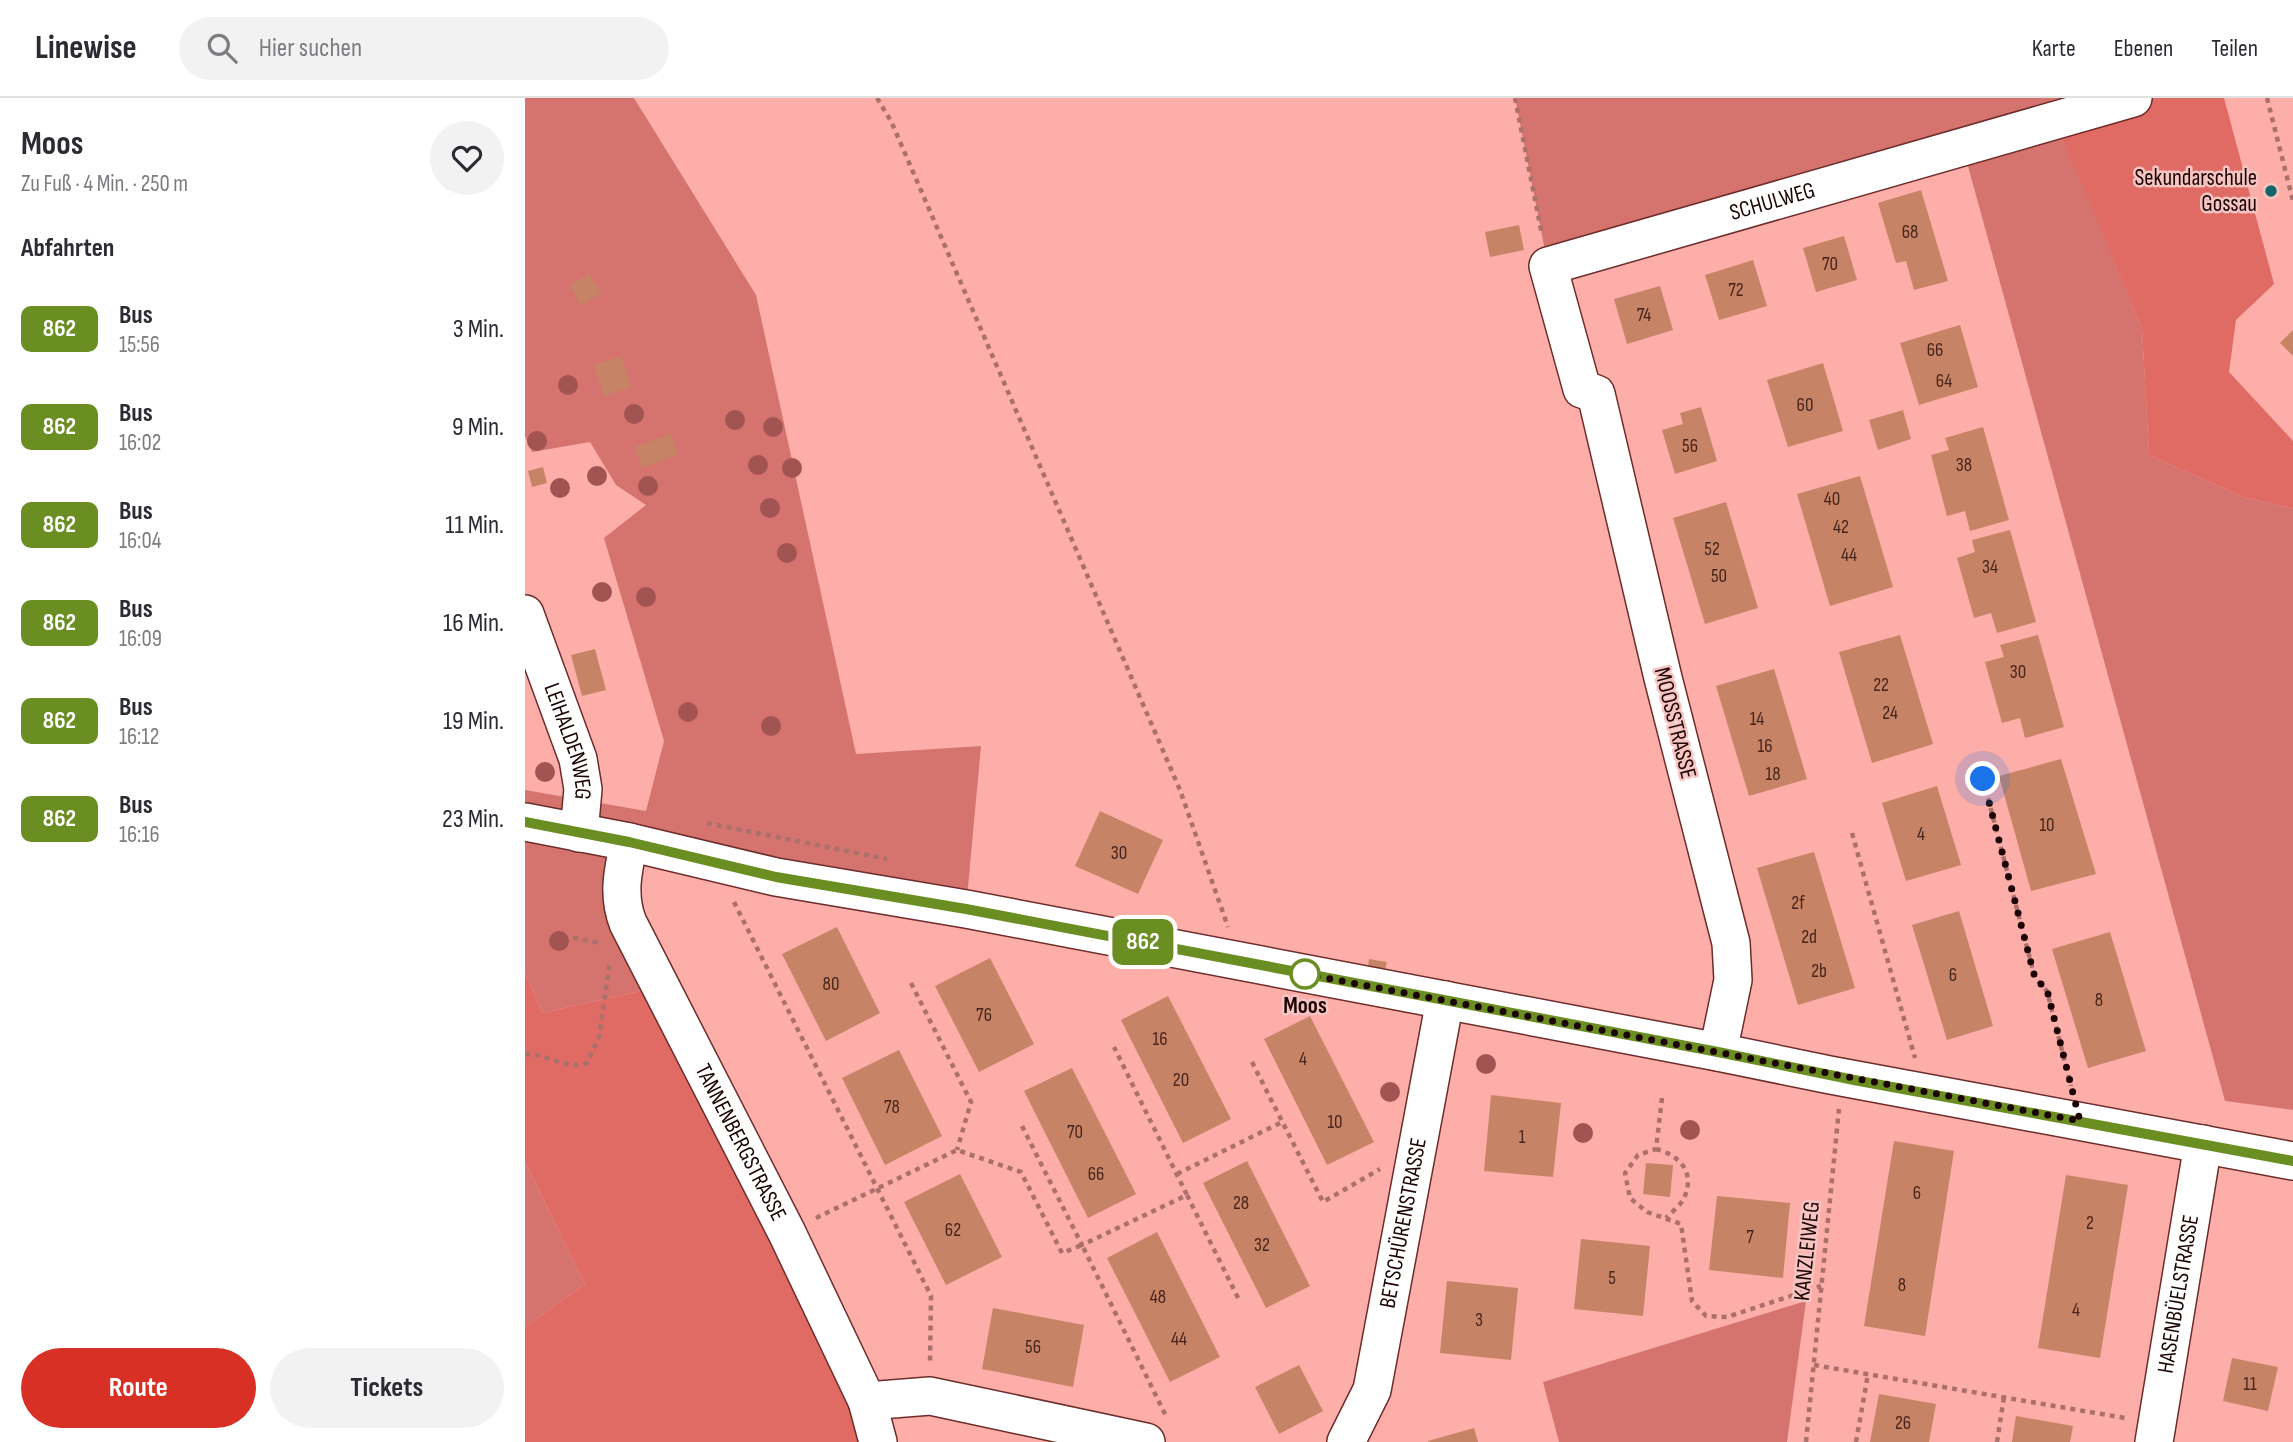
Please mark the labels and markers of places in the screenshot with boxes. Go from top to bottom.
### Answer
place label: Sekundarschule Gossau [2135,164,2257,218]
marker: Sekundarschule Gossau [2263,183,2279,199]
marker: Moos [1290,959,1320,989]
place label: Moos [1283,992,1327,1020]

